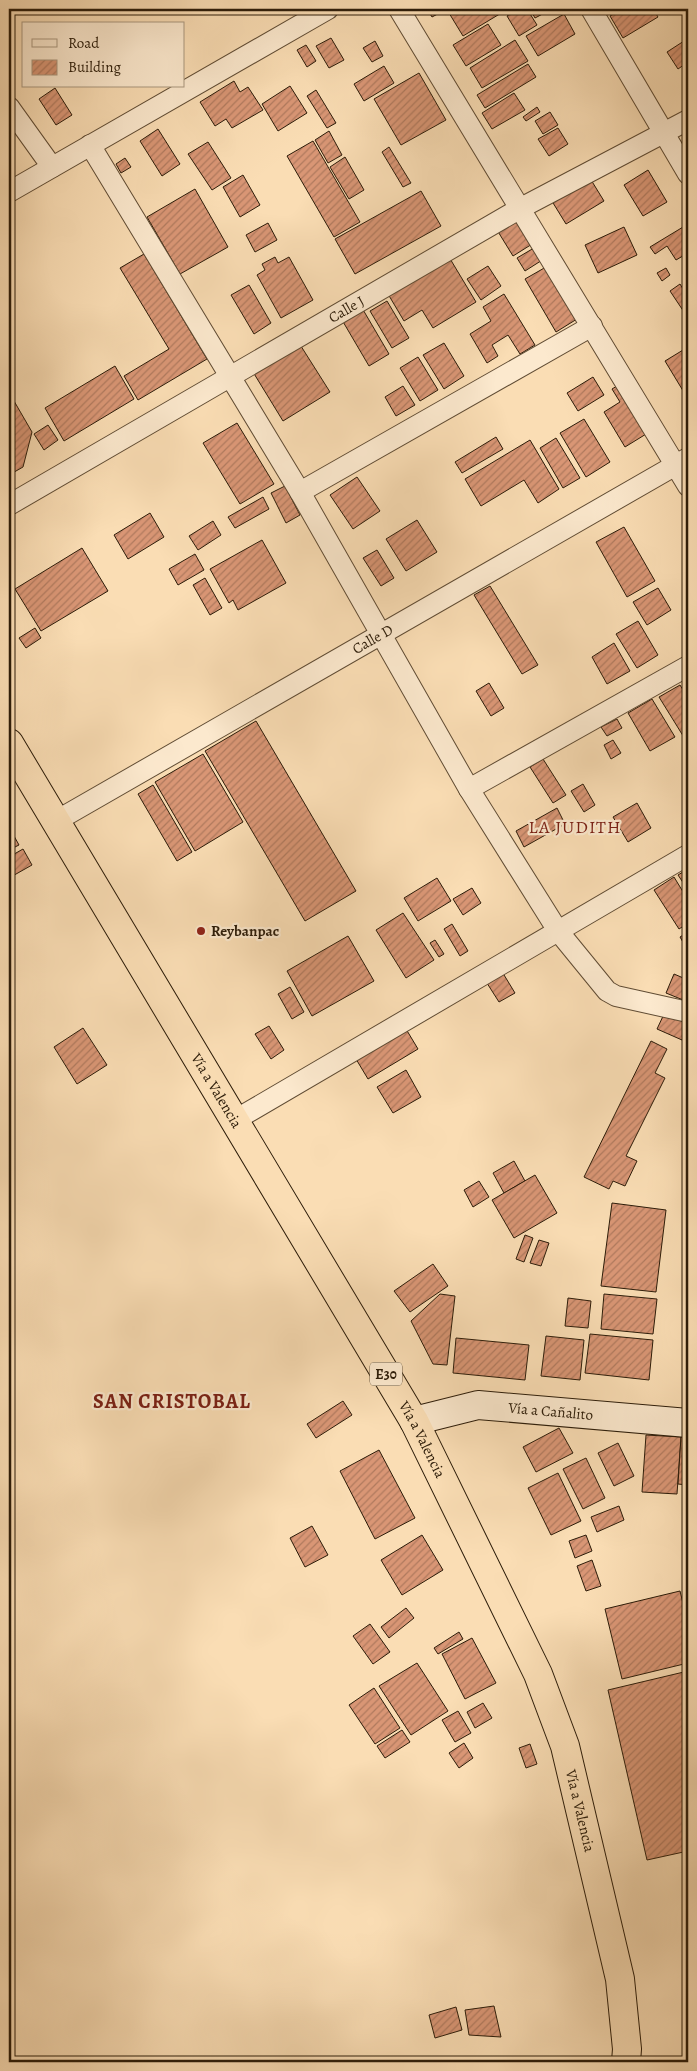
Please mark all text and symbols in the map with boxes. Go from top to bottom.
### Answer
legend [22,22,185,88]
text: Road [68,33,100,53]
text: Building [68,57,121,77]
street label: Calle J [325,291,368,328]
street label: Calle D [348,620,397,659]
district label: LA JUDITH [529,815,622,839]
place label: Reybanpac [211,921,279,941]
marker: Reybanpac [195,925,207,937]
street label: Vía a Valencia [186,1049,247,1132]
road number: E30 [370,1362,402,1386]
district label: SAN CRISTOBAL [93,1388,251,1415]
street label: Vía a Valencia [394,1396,450,1481]
street label: Vía a Cañalito [507,1398,594,1425]
street label: Vía a Valencia [561,1767,600,1854]

